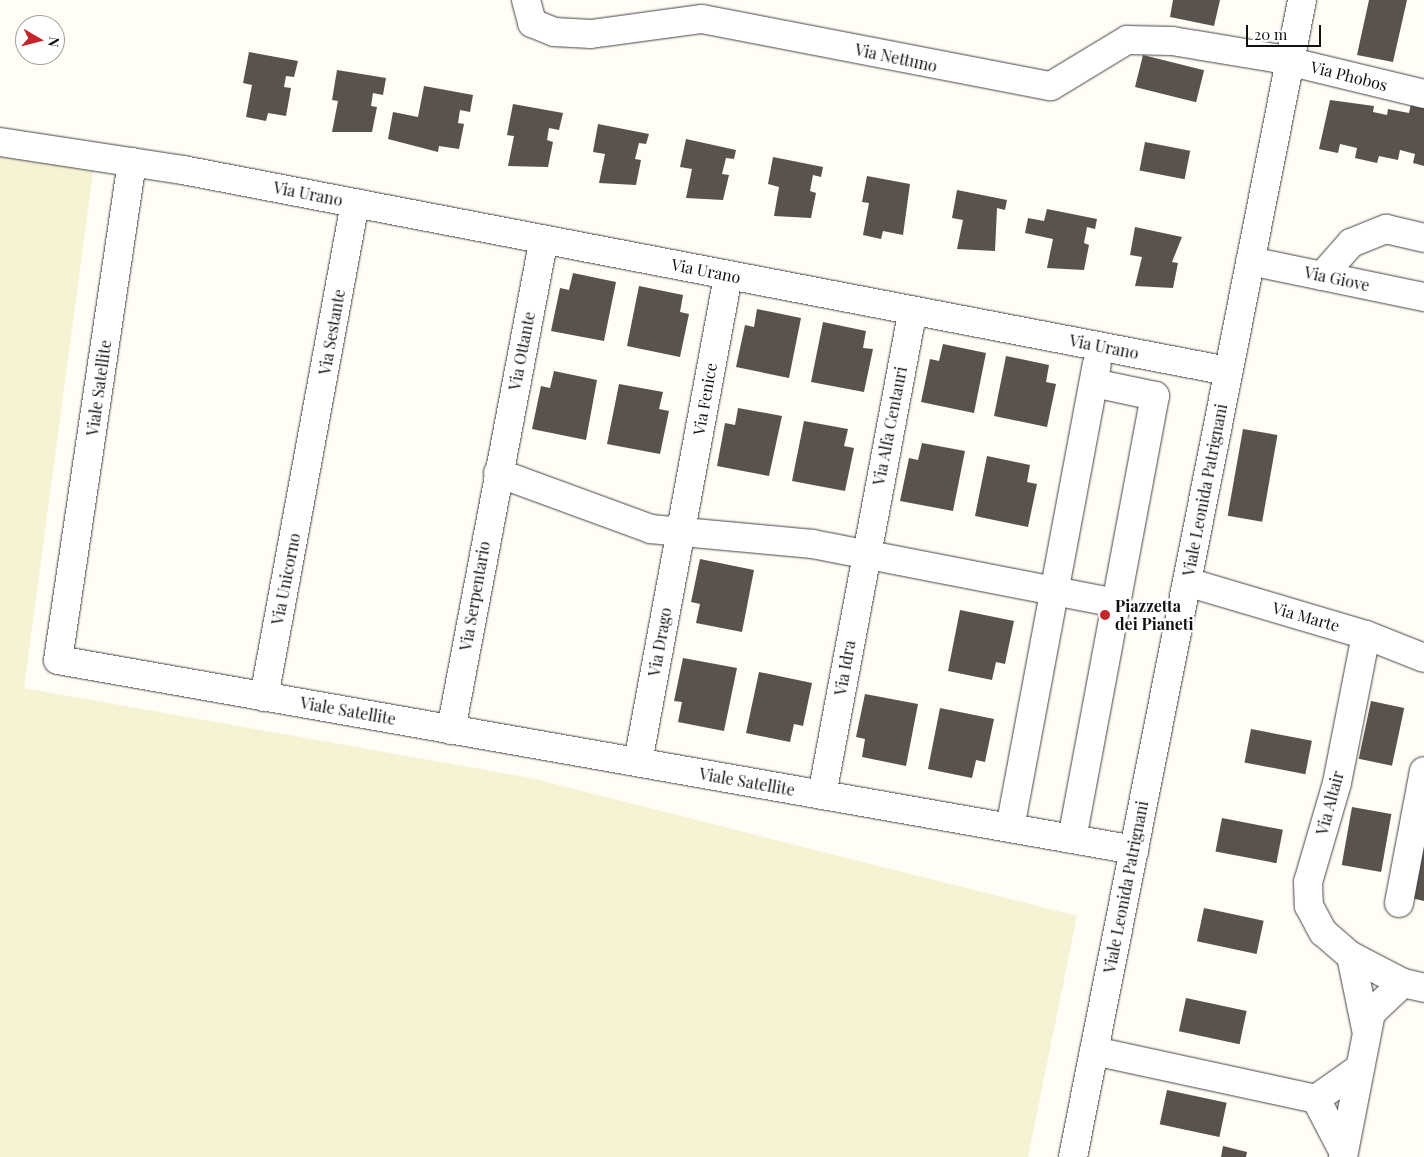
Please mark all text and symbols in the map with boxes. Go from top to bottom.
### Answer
north arrow [15,15,65,65]
scale bar [1249,15,1324,47]
text: 20 m [1254,24,1287,44]
text: N [44,36,64,48]
street label: Via Nettuno [853,40,939,76]
street label: Via Phobos [1309,57,1389,95]
street label: Via Urano [272,178,344,210]
street label: Via Urano [670,255,742,287]
street label: Via Giove [1302,263,1372,295]
street label: Via Sestante [315,287,349,377]
street label: Via Ottante [505,310,539,392]
street label: Via Urano [1068,331,1140,363]
street label: Viale Satellite [83,339,115,437]
street label: Via Fenice [689,361,721,437]
street label: Via Alfa Centauri [869,364,911,488]
street label: Viale Leonida Patrignani [1179,402,1231,578]
street label: Via Unicorno [268,531,304,627]
street label: Via Serpentario [456,540,494,652]
place label: Piazzetta dei Pianeti [1115,596,1194,634]
street label: Via Marte [1270,598,1342,636]
street label: Via Drago [644,606,676,678]
marker: Piazzetta dei Pianeti [1099,609,1111,621]
street label: Via Idra [831,639,859,697]
street label: Viale Satellite [299,693,397,729]
street label: Viale Satellite [698,764,796,800]
street label: Via Altair [1312,768,1348,838]
street label: Viale Leonida Patrignani [1100,799,1152,975]

